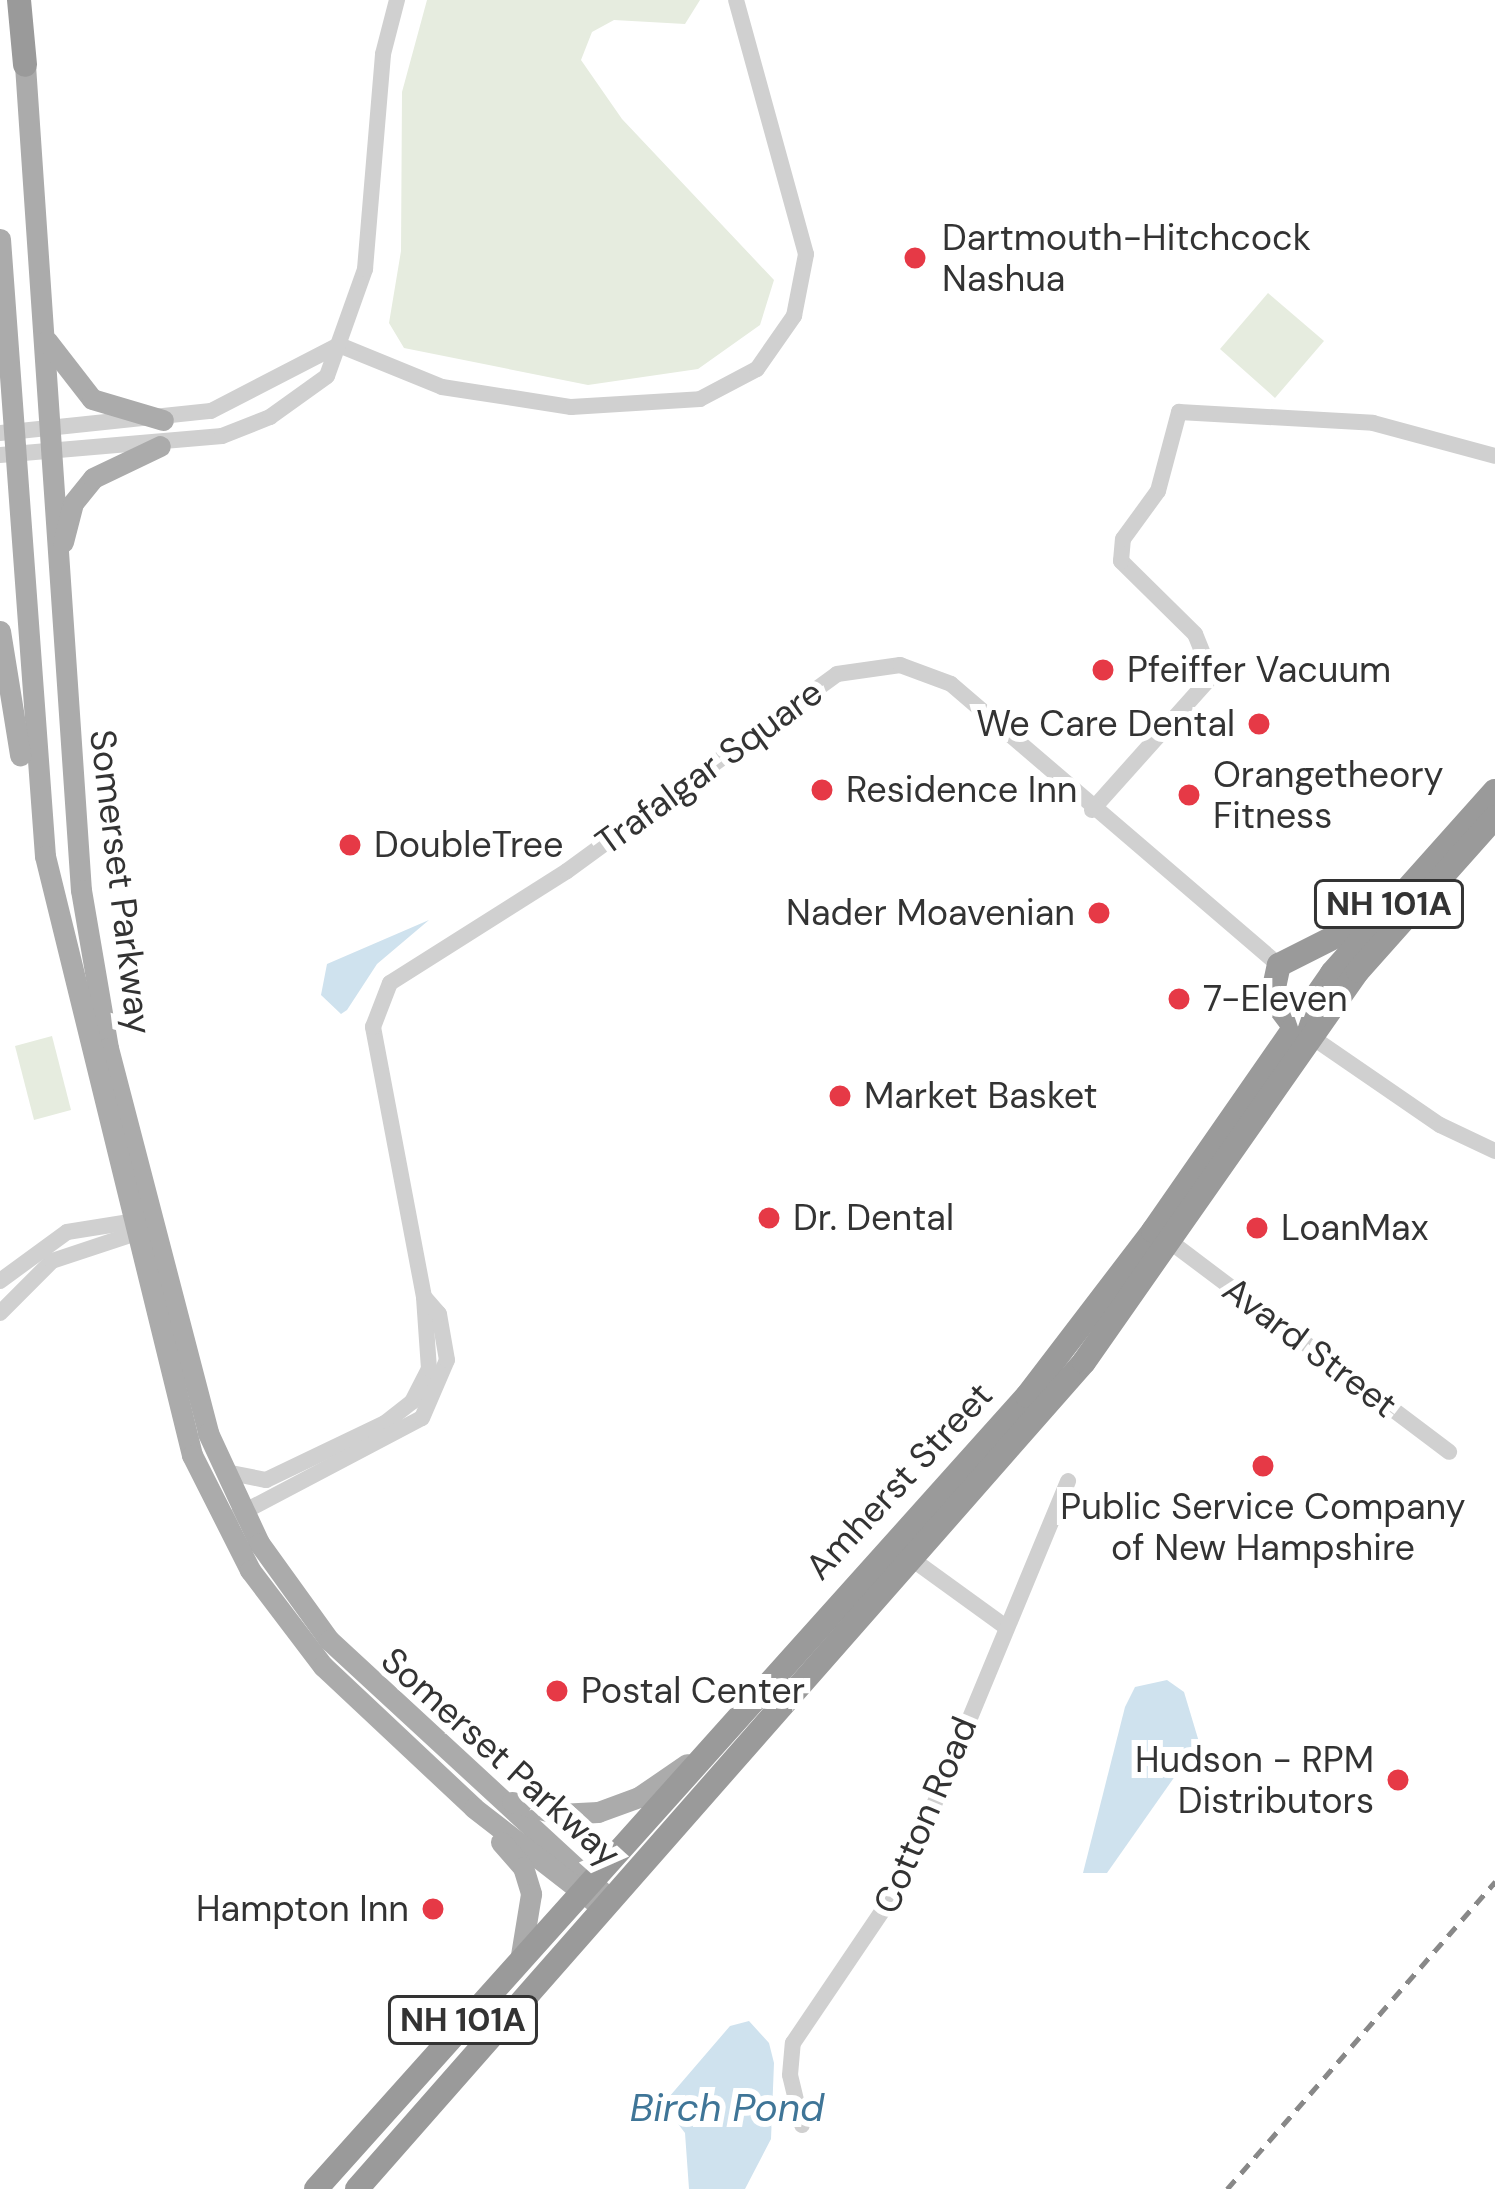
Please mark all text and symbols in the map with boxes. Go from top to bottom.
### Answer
place label: Dartmouth-Hitchcock Nashua [942,215,1311,300]
marker: Dartmouth-Hitchcock Nashua [899,242,931,274]
place label: Pfeiffer Vacuum [1127,648,1391,692]
marker: Pfeiffer Vacuum [1090,657,1116,683]
street label: Trafalgar Square [587,670,831,864]
place label: We Care Dental [976,702,1235,746]
marker: We Care Dental [1246,711,1272,737]
street label: Somerset Parkway [81,727,161,1037]
place label: Orangetheory Fitness [1213,752,1444,837]
place label: Residence Inn [846,768,1078,812]
marker: Residence Inn [809,777,835,803]
marker: Orangetheory Fitness [1176,782,1202,808]
place label: DoubleTree [374,823,563,867]
marker: DoubleTree [337,832,363,858]
road number: NH 101A [1311,877,1467,931]
place label: Nader Moavenian [786,891,1075,935]
marker: Nader Moavenian [1086,900,1112,926]
place label: 7-Eleven [1203,977,1348,1021]
marker: 7-Eleven [1166,986,1192,1012]
place label: Market Basket [864,1074,1098,1118]
marker: Market Basket [827,1083,853,1109]
place label: Dr. Dental [793,1196,954,1240]
marker: Dr. Dental [756,1205,782,1231]
place label: LoanMax [1281,1206,1429,1250]
marker: LoanMax [1244,1215,1270,1241]
street label: Avard Street [1215,1268,1405,1426]
street label: Amherst Street [797,1374,1001,1588]
marker: Public Service Company of New Hampshire [1250,1453,1276,1479]
place label: Public Service Company of New Hampshire [1060,1484,1466,1569]
street label: Somerset Parkway [373,1638,629,1876]
place label: Postal Center [581,1669,805,1713]
marker: Postal Center [544,1678,570,1704]
street label: Cotton Road [864,1710,986,1920]
place label: Hudson - RPM Distributors [1135,1737,1374,1822]
marker: Hudson - RPM Distributors [1385,1767,1411,1793]
place label: Hampton Inn [196,1887,409,1931]
marker: Hampton Inn [420,1896,446,1922]
road number: NH 101A [385,1993,541,2047]
water label: Birch Pond [630,2085,824,2131]

